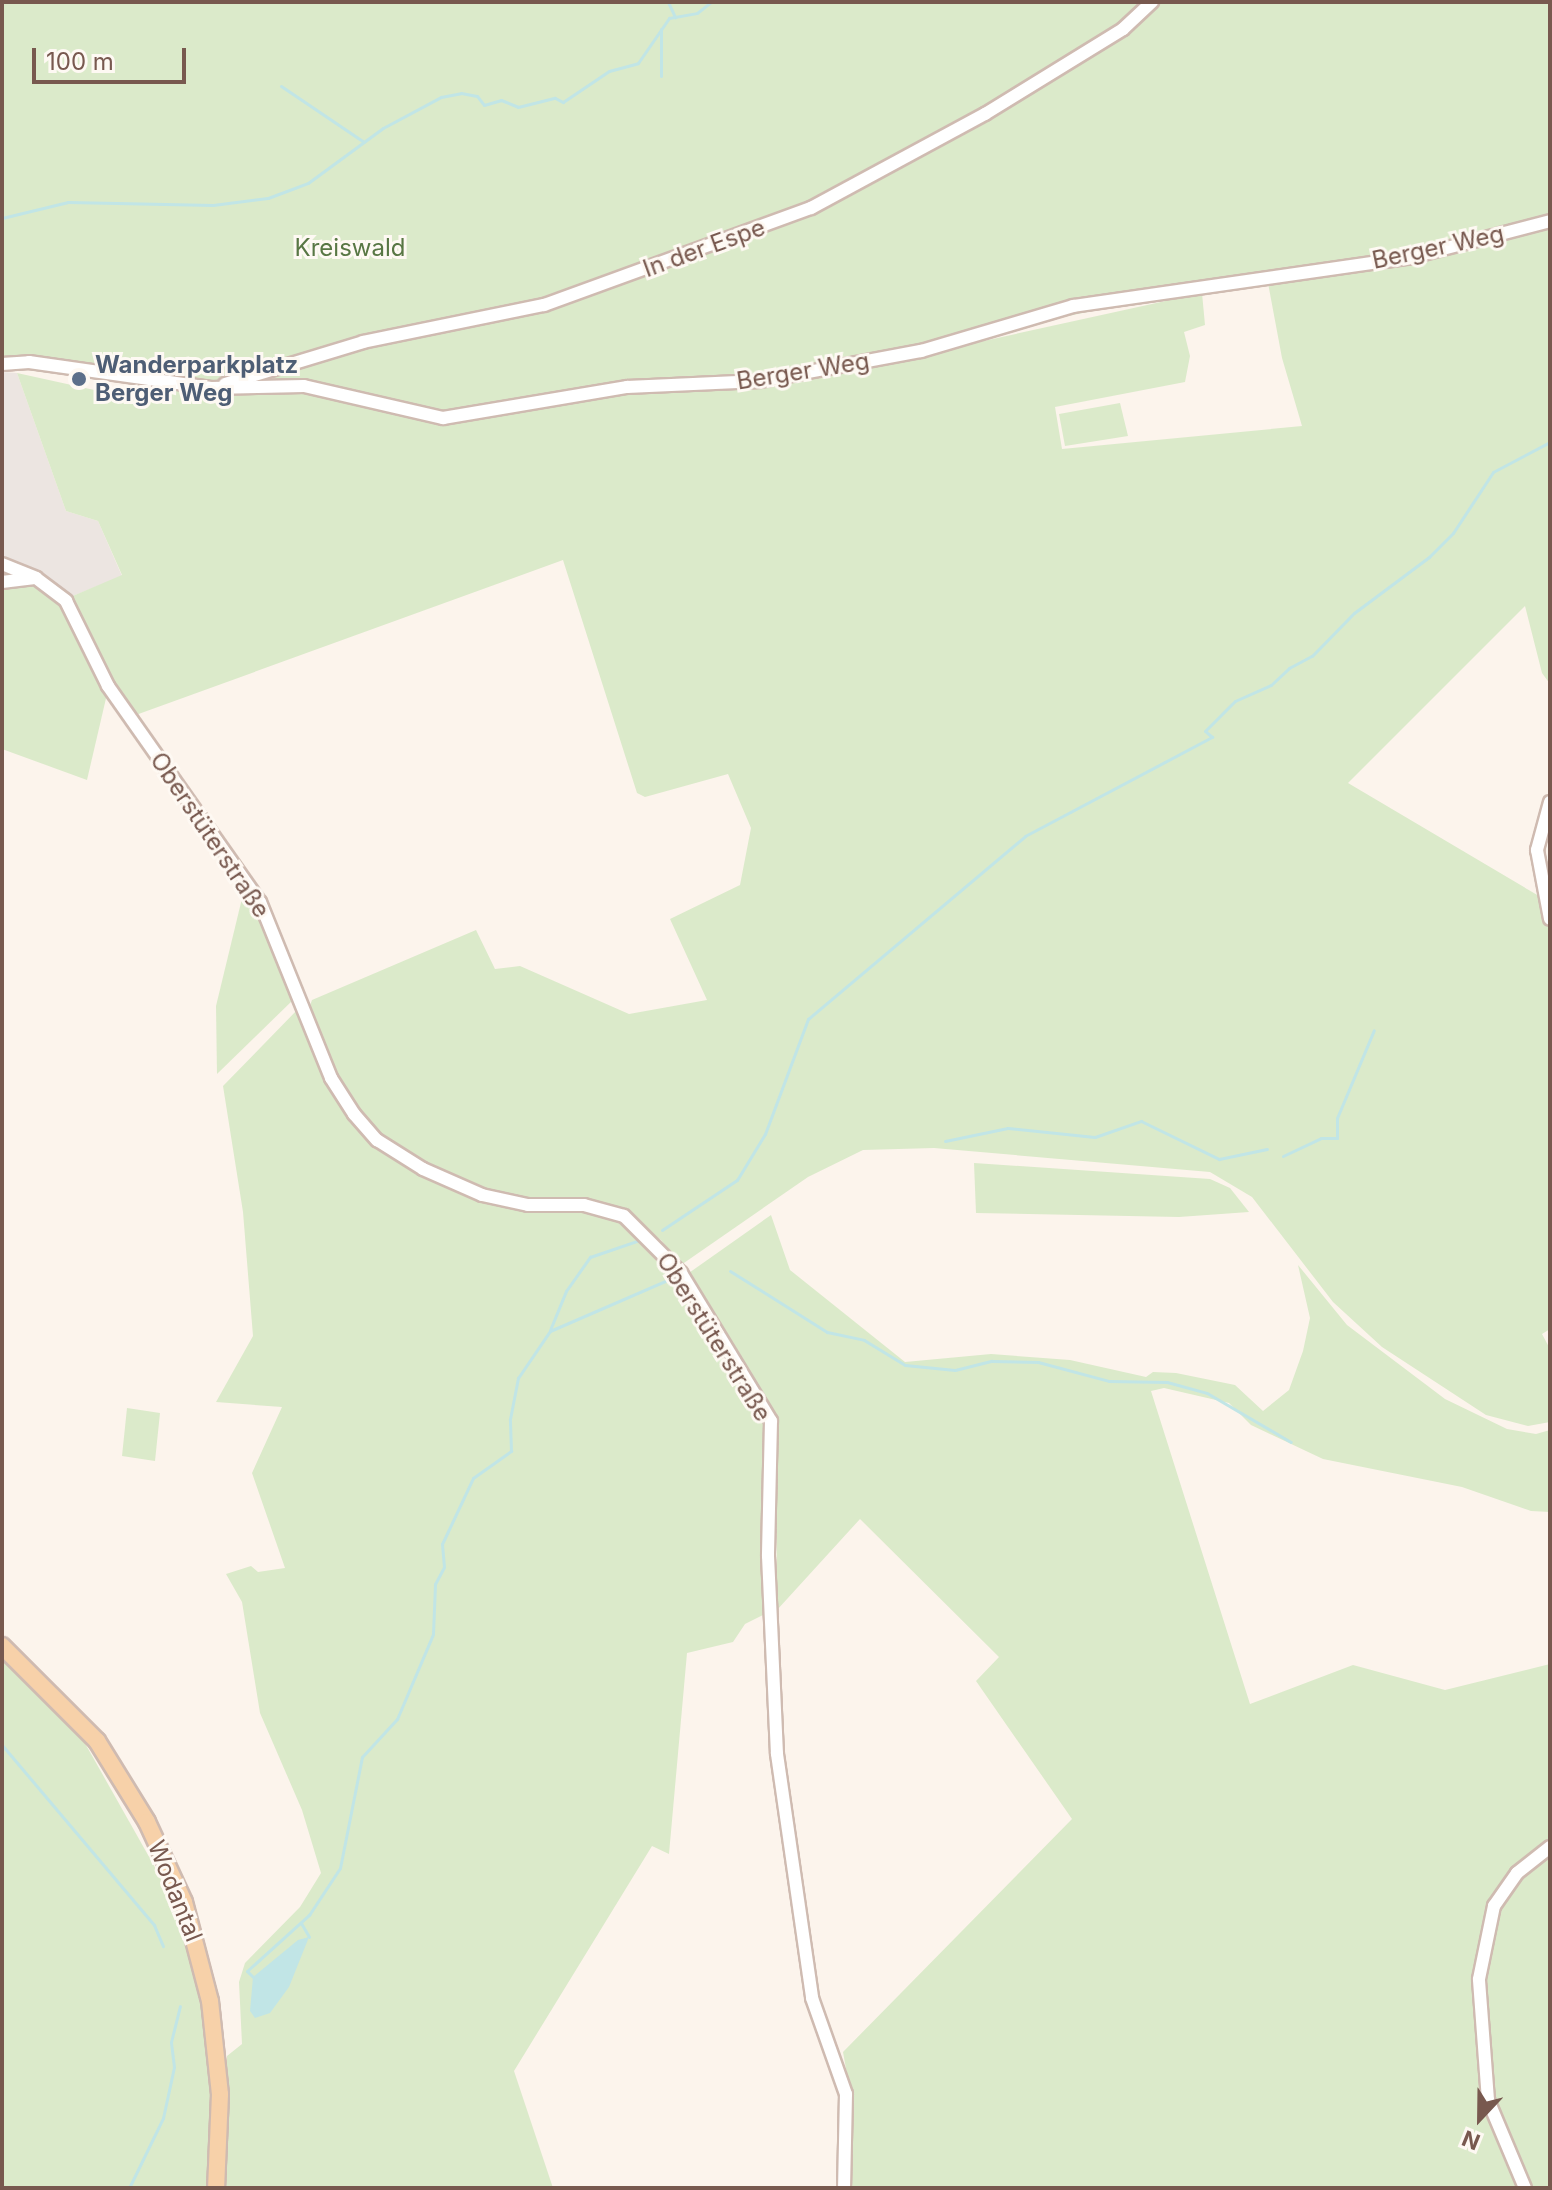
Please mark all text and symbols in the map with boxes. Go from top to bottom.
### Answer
scale bar [36,32,190,82]
text: 100 m [46,47,114,76]
street label: In der Espe [639,213,769,283]
street label: Berger Weg [1369,219,1507,275]
park label: Kreiswald [295,234,405,262]
street label: Berger Weg [735,346,871,396]
place label: Wanderparkplatz Berger Weg [95,351,298,407]
marker: Wanderparkplatz Berger Weg [70,370,88,388]
street label: Oberstüterstraße [144,747,276,923]
street label: Oberstüterstraße [651,1247,777,1427]
street label: Wodantal [142,1836,208,1946]
north arrow [1440,2078,1520,2158]
text: N [1458,2125,1484,2155]

